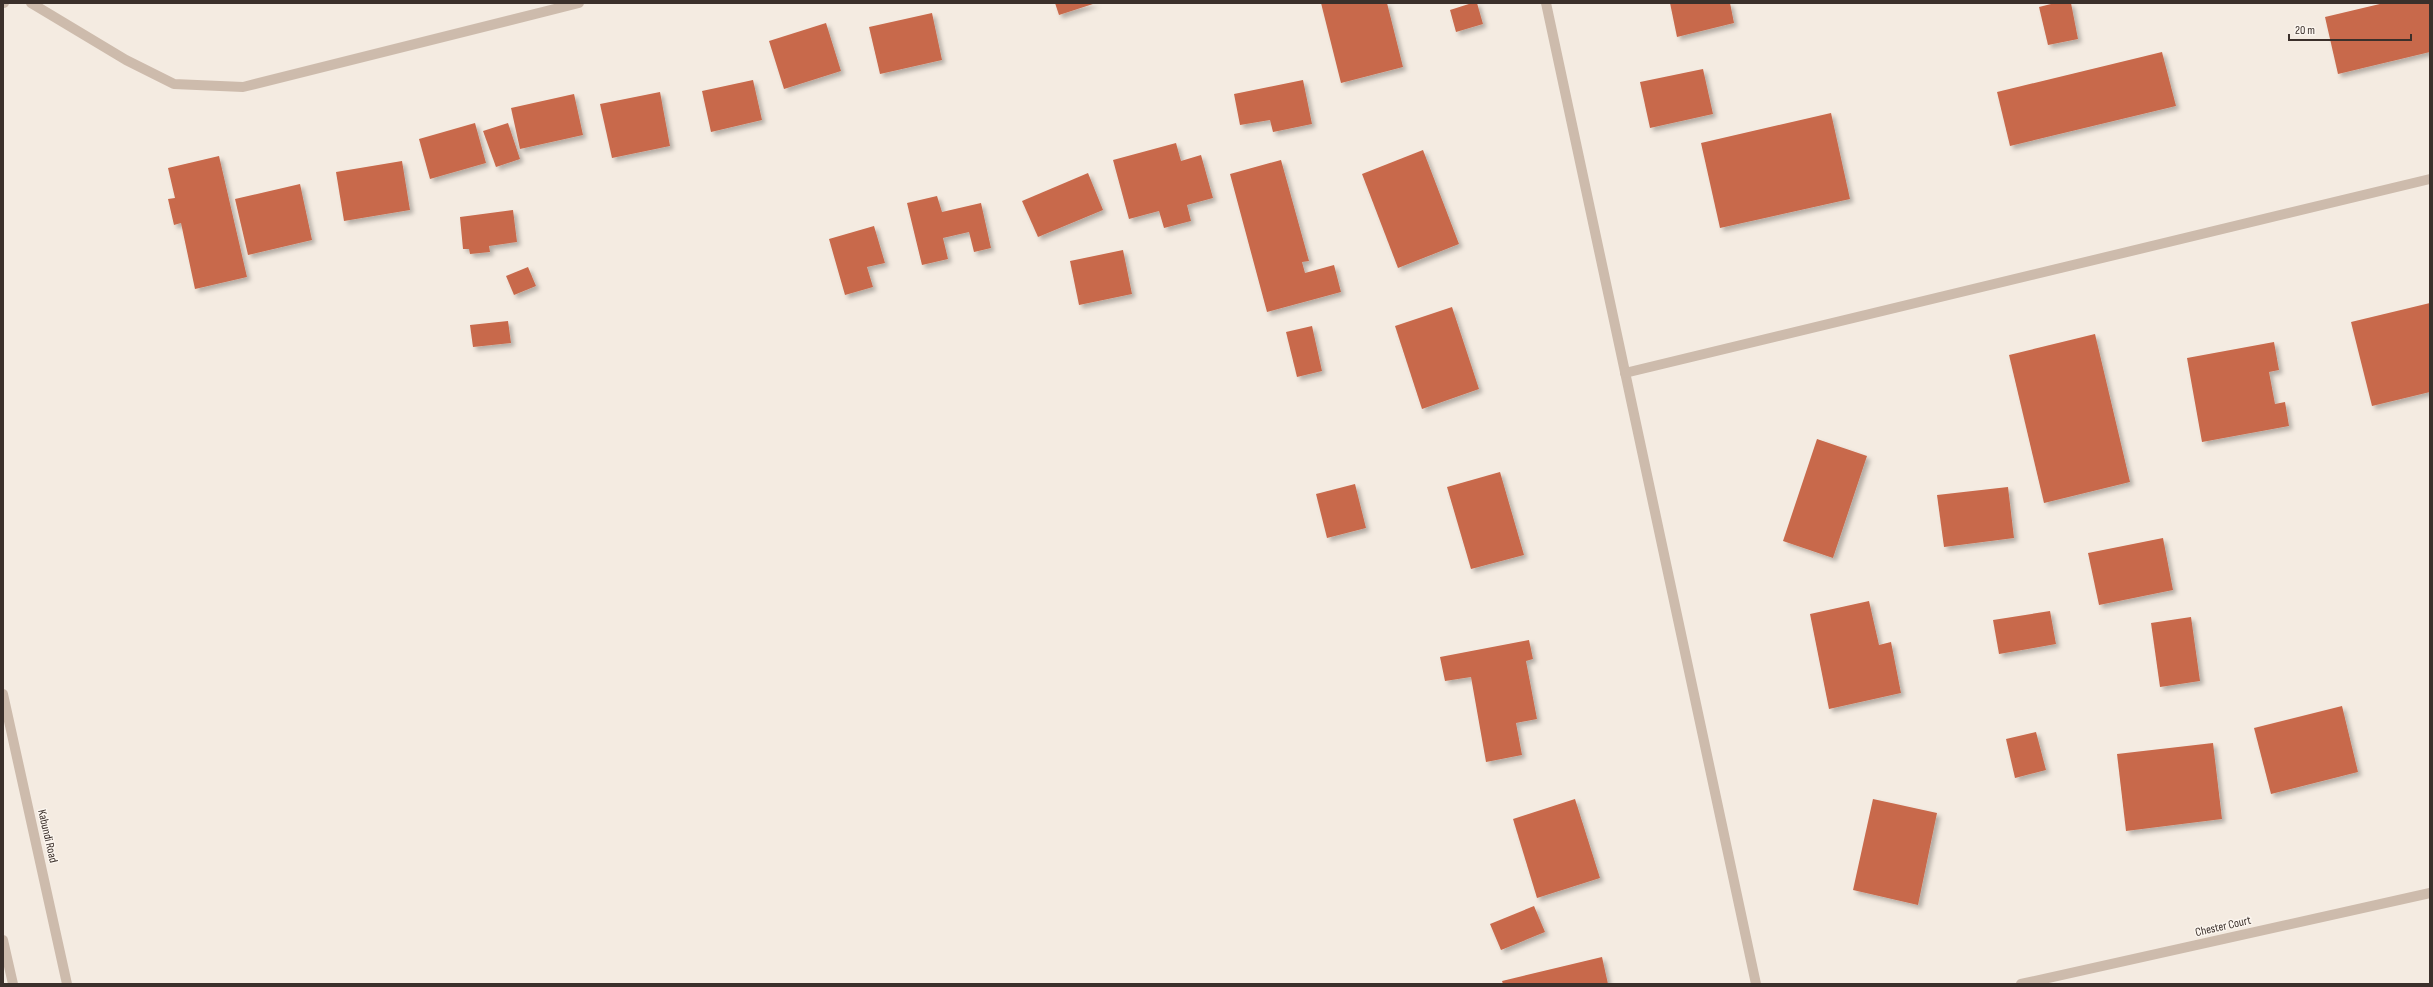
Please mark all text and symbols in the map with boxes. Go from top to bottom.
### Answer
scale bar [2289,16,2411,42]
text: 20 m [2295,23,2315,38]
street label: Kabundi Road [34,808,61,864]
street label: Chester Court [2194,913,2253,940]

